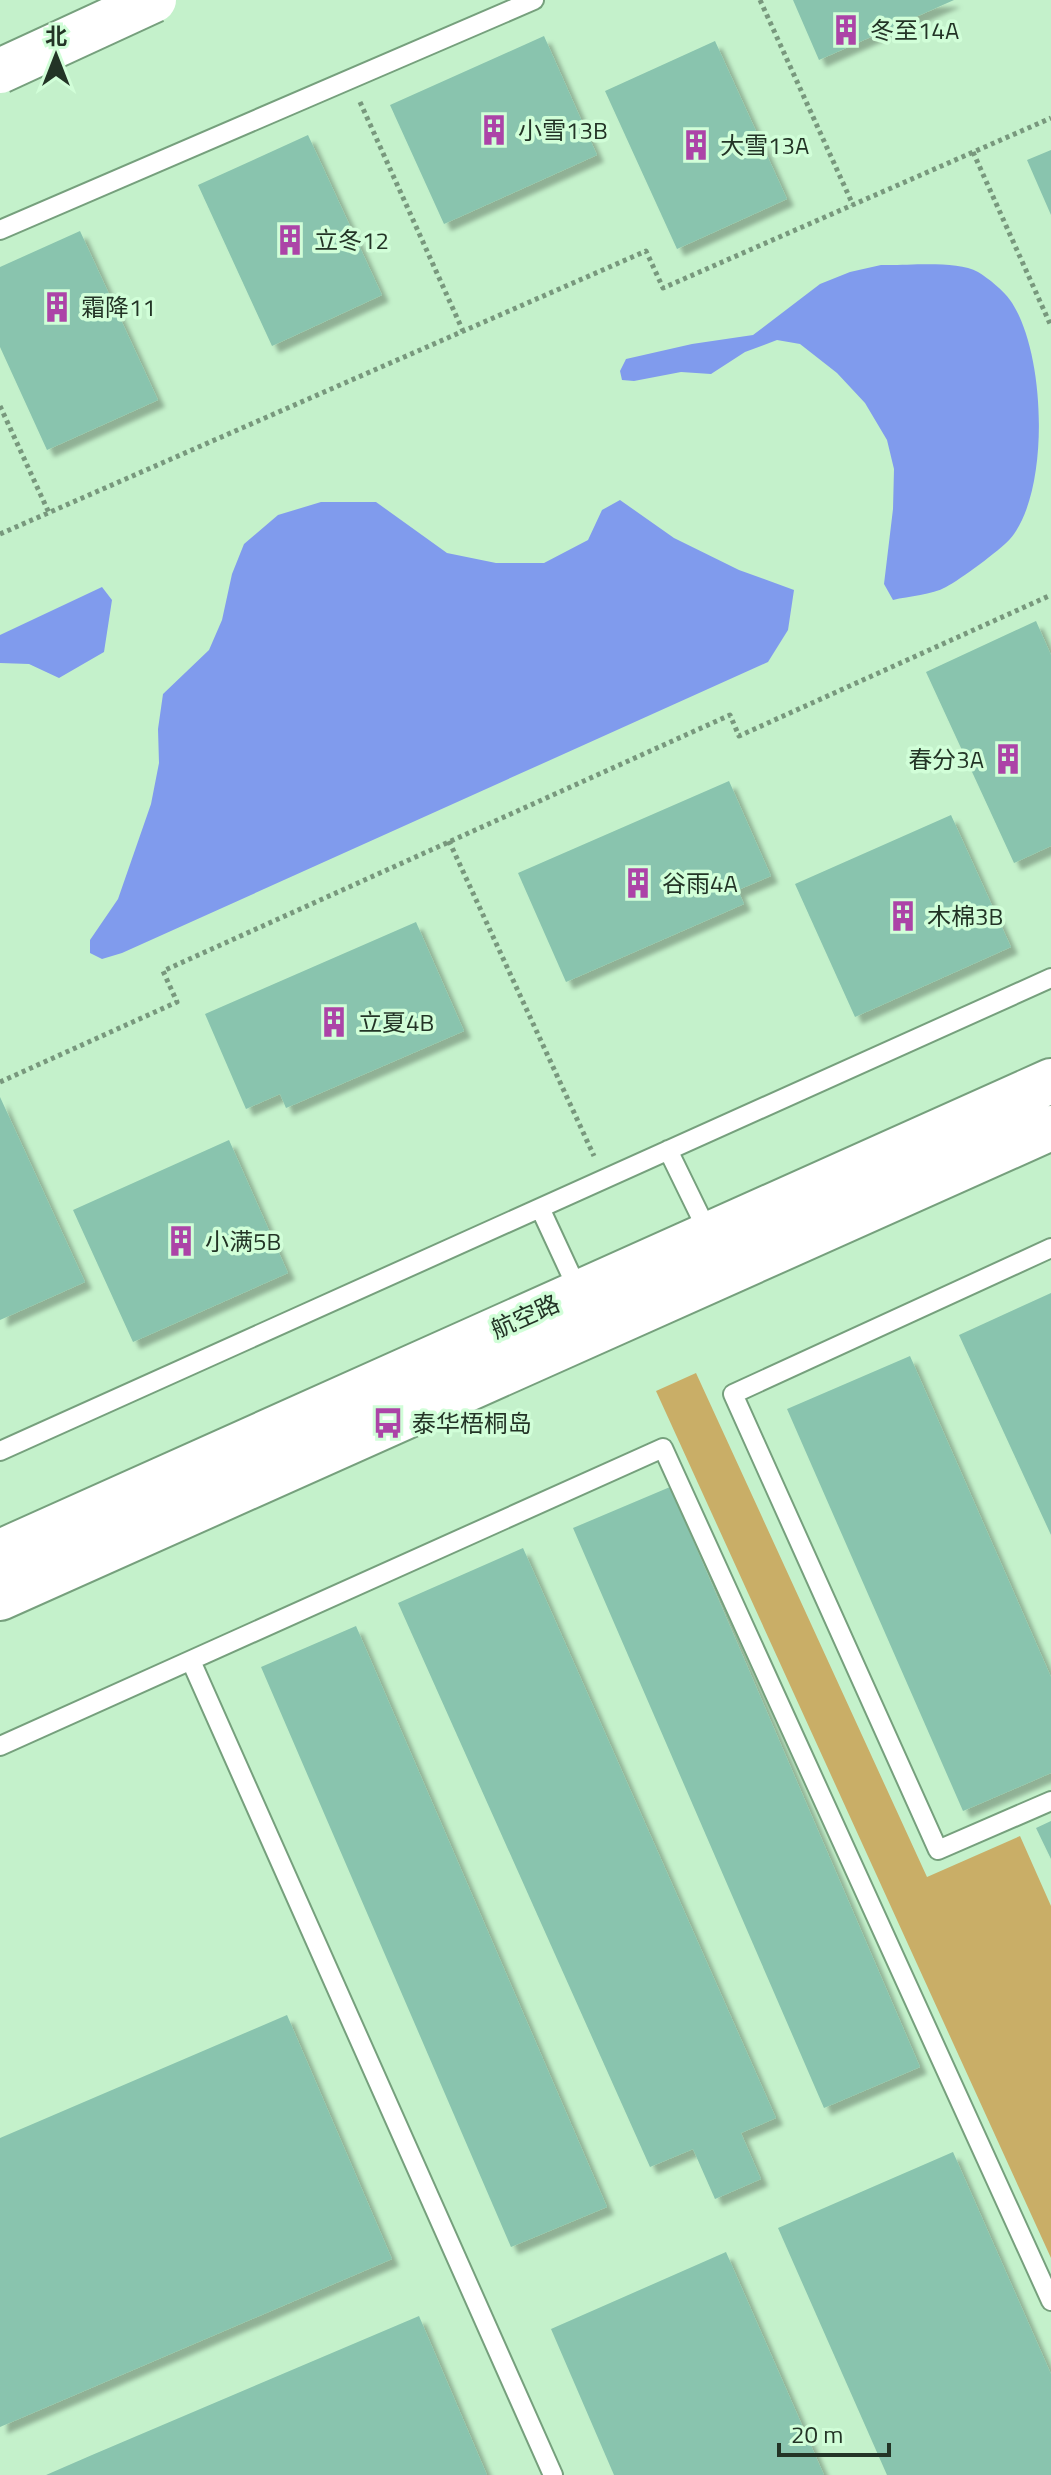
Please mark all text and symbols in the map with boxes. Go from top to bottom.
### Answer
place label: 冬至14A [870,12,959,48]
building icon: 冬至14A [829,13,863,47]
north arrow [16,16,96,96]
text: 北 [45,19,67,53]
place label: 小雪13B [518,112,608,148]
building icon: 小雪13B [477,113,511,147]
place label: 大雪13A [720,127,809,163]
building icon: 大雪13A [679,128,713,162]
place label: 立冬12 [314,222,389,258]
building icon: 立冬12 [273,223,307,257]
place label: 霜降11 [81,289,156,325]
building icon: 霜降11 [40,290,74,324]
place label: 春分3A [908,741,984,777]
building icon: 春分3A [991,742,1025,776]
place label: 谷雨4A [662,865,738,901]
building icon: 谷雨4A [621,866,655,900]
place label: 木棉3B [927,898,1003,934]
building icon: 木棉3B [886,899,920,933]
place label: 立夏4B [358,1004,434,1040]
building icon: 立夏4B [317,1005,351,1039]
place label: 小满5B [205,1223,281,1259]
building icon: 小满5B [164,1224,198,1258]
street label: 航空路 [485,1285,565,1347]
place label: 泰华梧桐岛 [412,1405,532,1441]
bus stop icon: 泰华梧桐岛 [371,1406,405,1440]
scale bar [779,2407,889,2457]
text: 20 m [791,2416,843,2452]

